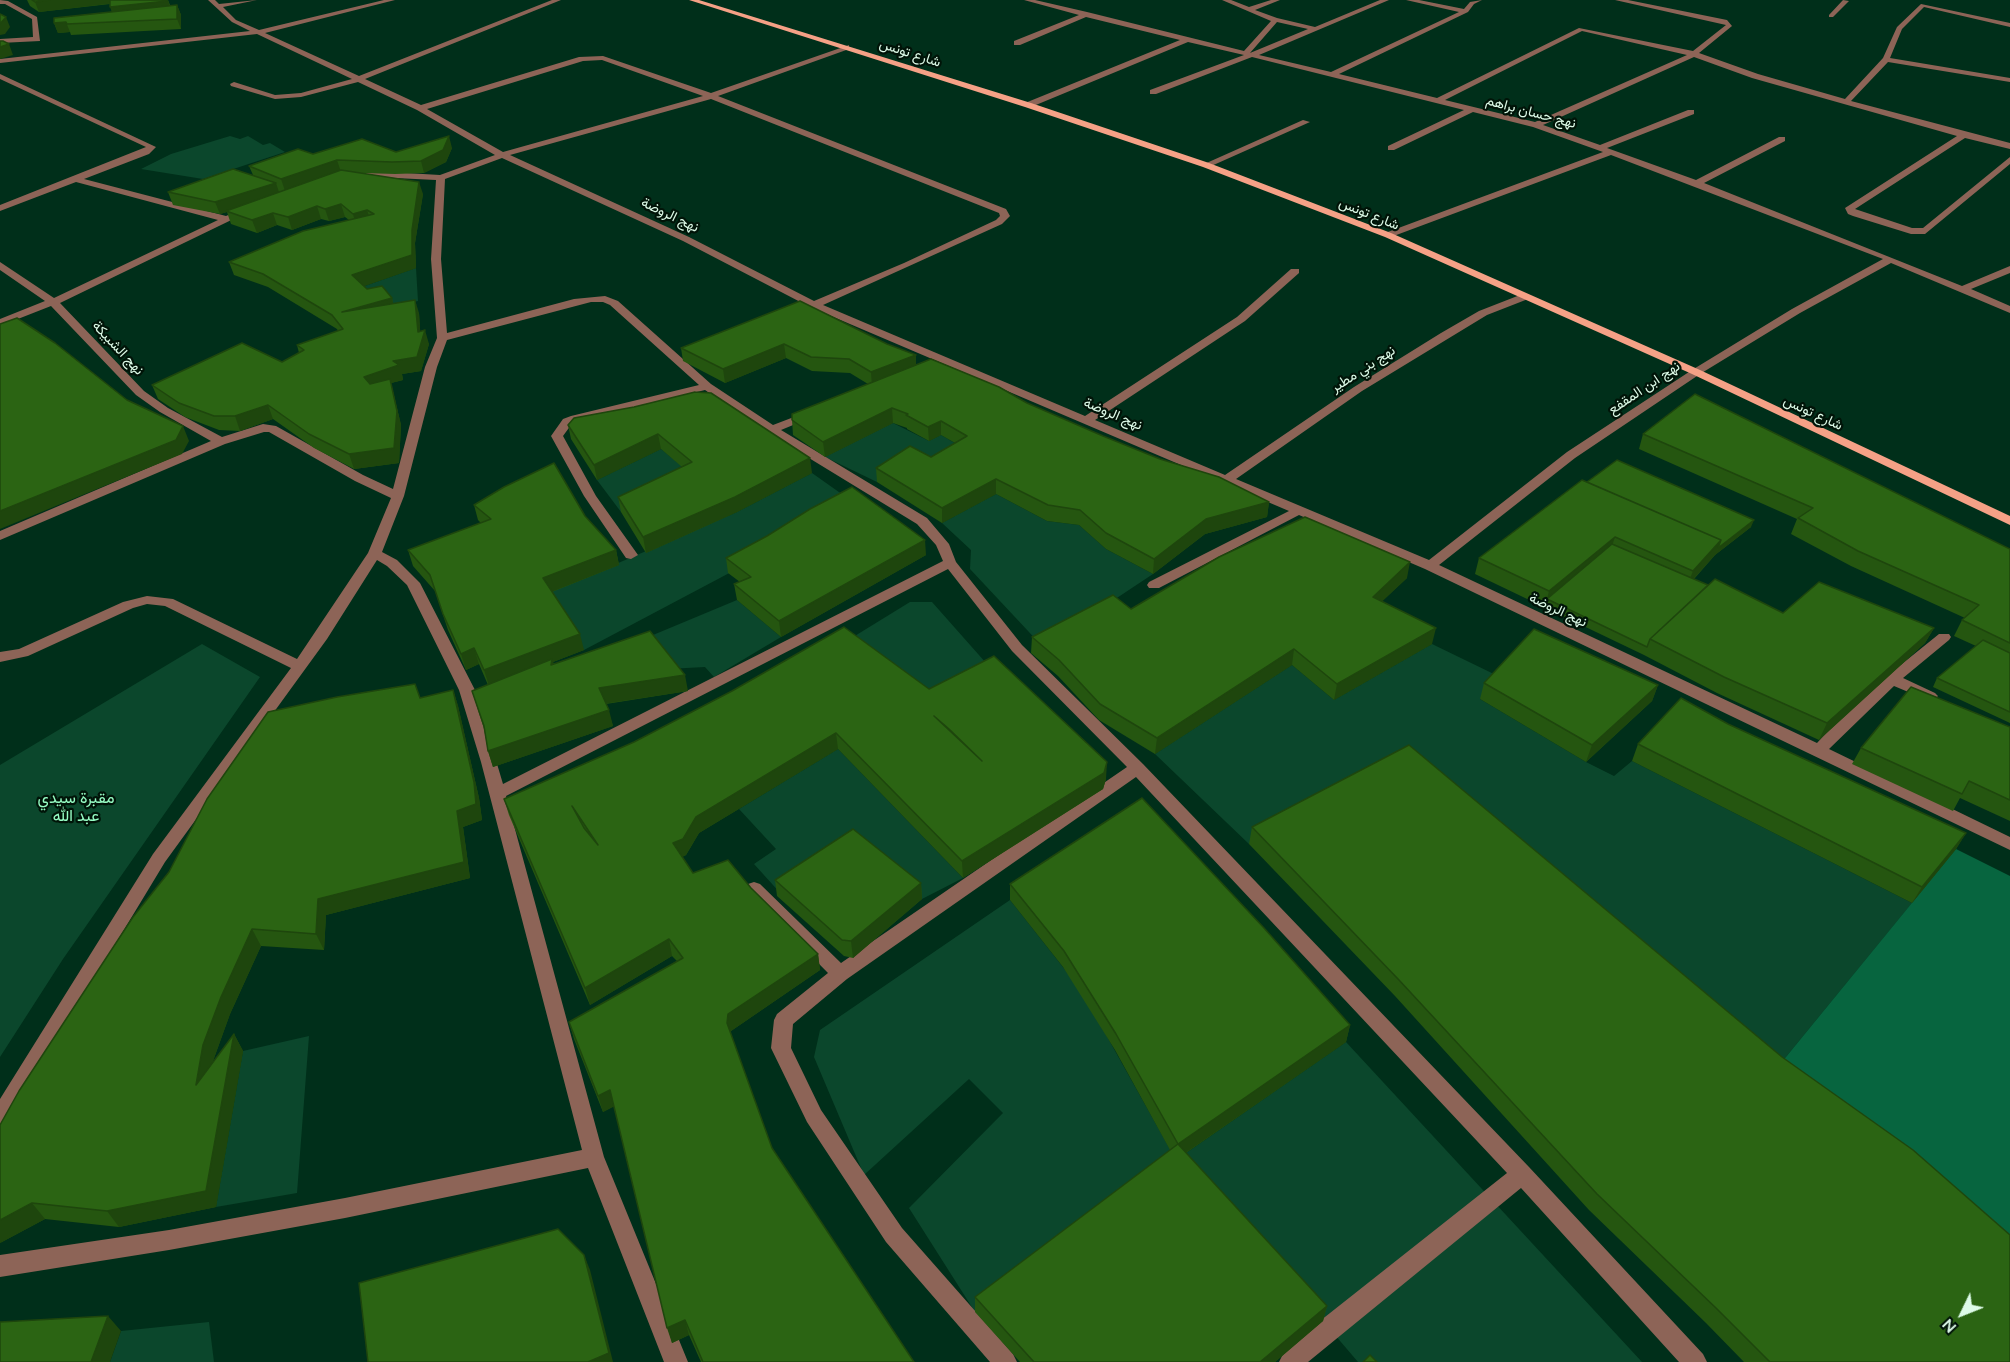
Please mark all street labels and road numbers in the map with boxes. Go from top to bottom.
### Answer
street label: شارع تونس [877,35,943,71]
street label: نهج حسان براهم [1484,92,1578,132]
street label: نهج الروضة [638,194,702,236]
street label: شارع تونس [1336,194,1402,234]
street label: نهج الشبيكة [89,318,147,378]
street label: نهج بني مطير [1328,342,1398,396]
street label: نهج ابن المقفع [1605,358,1683,418]
street label: شارع تونس [1781,392,1845,434]
street label: نهج الروضة [1081,394,1145,434]
street label: نهج الروضة [1526,589,1590,631]

